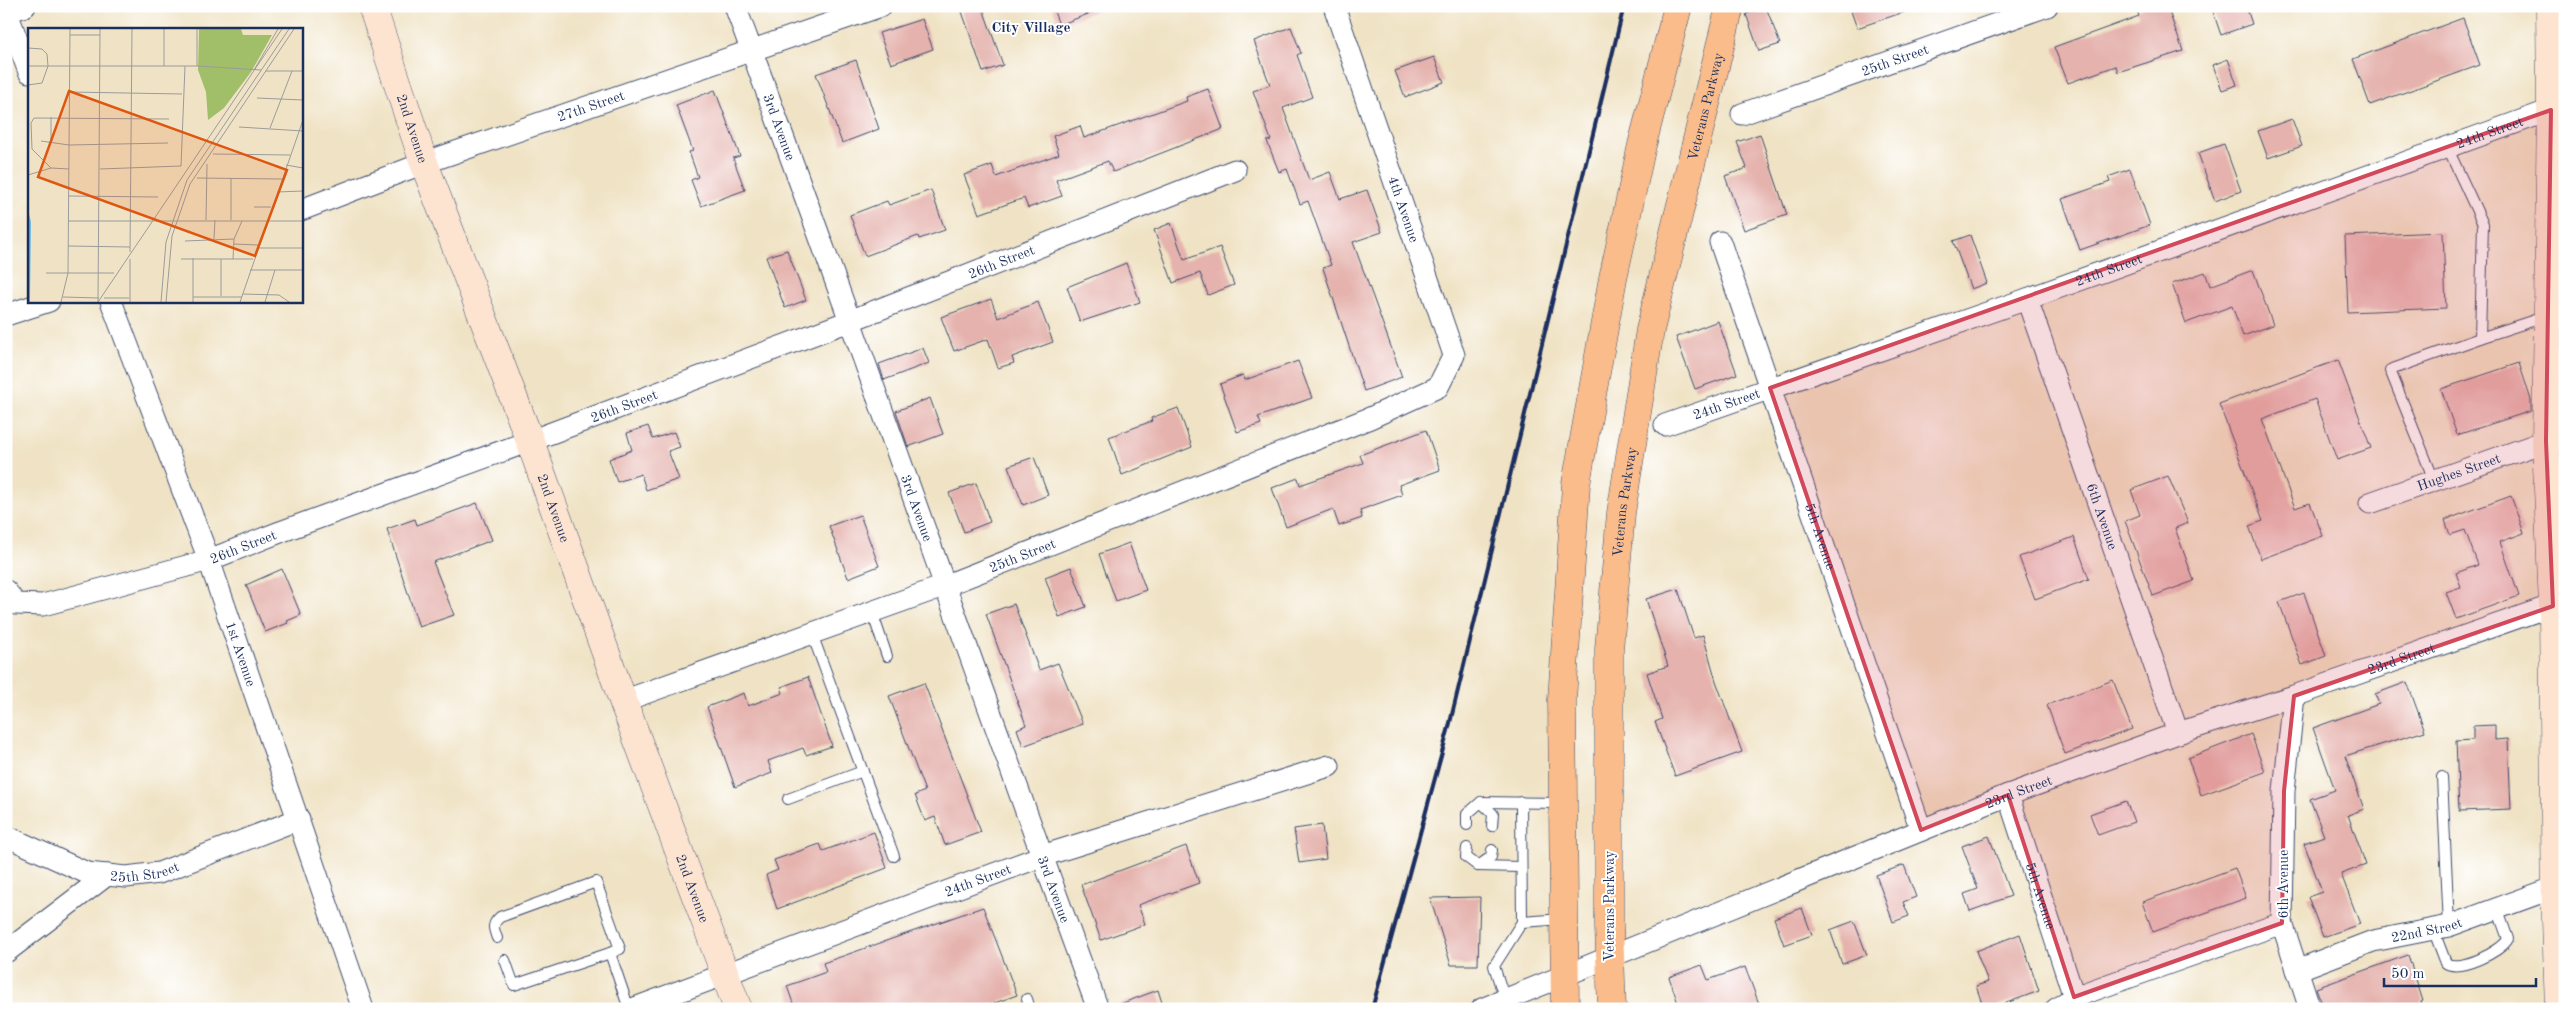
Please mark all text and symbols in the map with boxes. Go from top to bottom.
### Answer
district label: City Village [991,21,1071,36]
inset map [28,28,302,302]
street label: 25th Street [1860,43,1930,79]
street label: Veterans Parkway [1686,51,1726,162]
street label: 27th Street [556,89,626,125]
street label: 3rd Avenue [760,92,797,162]
street label: 2nd Avenue [394,93,429,165]
street label: 24th Street [2455,115,2525,152]
street label: 4th Avenue [1385,174,1421,244]
street label: 26th Street [966,243,1037,282]
street label: 24th Street [2074,252,2144,289]
street label: 24th Street [1691,386,1762,423]
street label: 26th Street [589,388,659,426]
street label: Veterans Parkway [1611,445,1639,558]
street label: Hughes Street [2415,452,2503,494]
street label: 2nd Avenue [534,472,572,544]
street label: 3rd Avenue [898,473,935,543]
street label: 6th Avenue [2084,482,2120,551]
street label: 5th Avenue [1802,502,1837,572]
street label: 26th Street [208,528,279,567]
street label: 25th Street [987,537,1058,575]
street label: 1st Avenue [223,620,258,688]
street label: 23rd Street [2366,641,2437,678]
street label: 23rd Street [1983,773,2054,811]
street label: 6th Avenue [2277,849,2291,919]
street label: Veterans Parkway [1603,850,1617,961]
street label: 2nd Avenue [673,853,711,925]
street label: 3rd Avenue [1035,854,1072,925]
street label: 25th Street [109,860,181,885]
street label: 5th Avenue [2023,861,2057,931]
street label: 24th Street [943,862,1013,900]
street label: 22nd Street [2390,916,2464,945]
scale bar [2384,955,2536,987]
text: 50 m [2391,967,2425,982]

